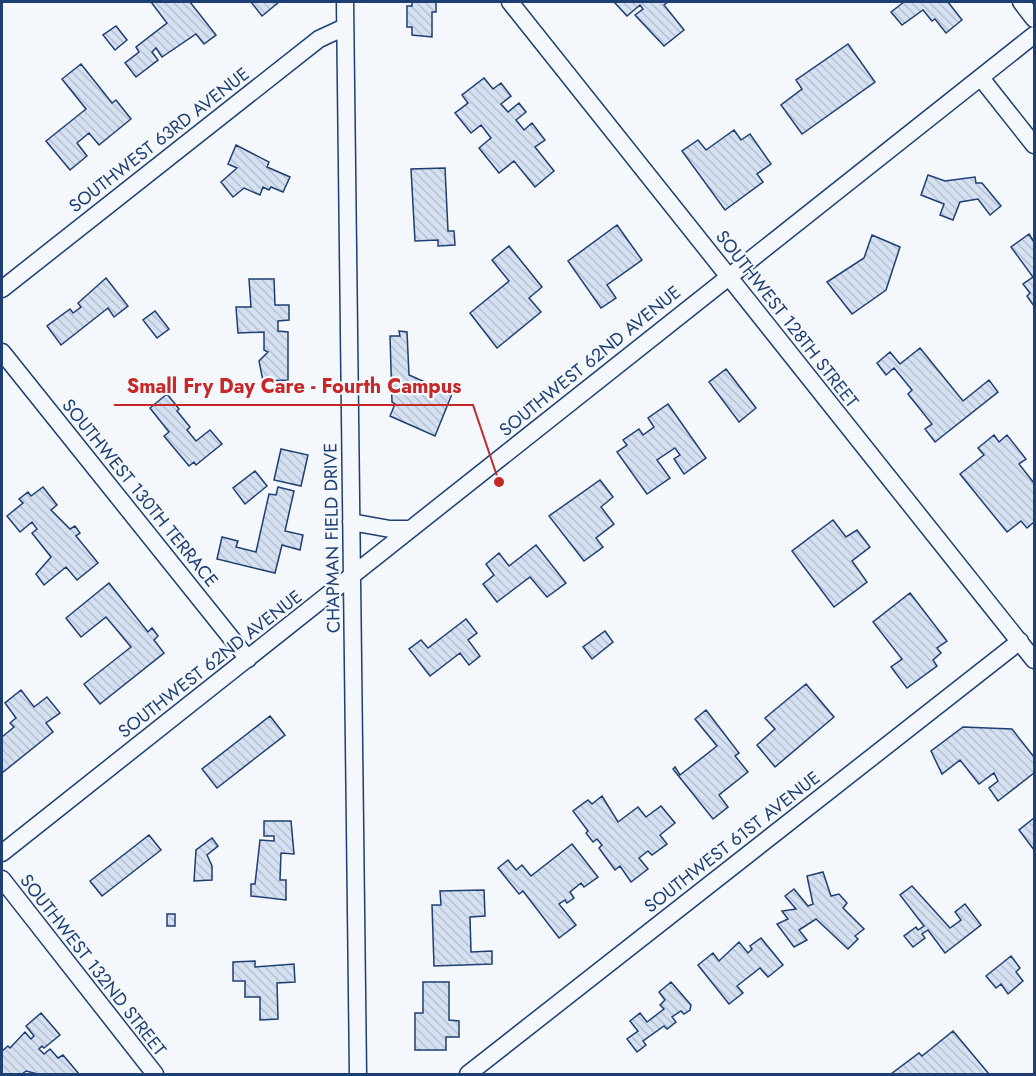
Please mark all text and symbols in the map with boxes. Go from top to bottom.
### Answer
street label: SOUTHWEST 63RD AVENUE [63,61,255,219]
street label: SOUTHWEST 128TH STREET [709,225,865,414]
street label: SOUTHWEST 62ND AVENUE [494,279,686,443]
callout: Small Fry Day Care - Fourth Campus [114,367,473,405]
text: Small Fry Day Care - Fourth Campus [127,372,461,401]
street label: SOUTHWEST 130TH TERRACE [56,393,224,593]
street label: CHAPMAN FIELD DRIVE [317,443,347,633]
street label: SOUTHWEST 62ND AVENUE [113,584,307,744]
street label: SOUTHWEST 61ST AVENUE [638,765,826,919]
street label: SOUTHWEST 132ND STREET [14,869,173,1062]

